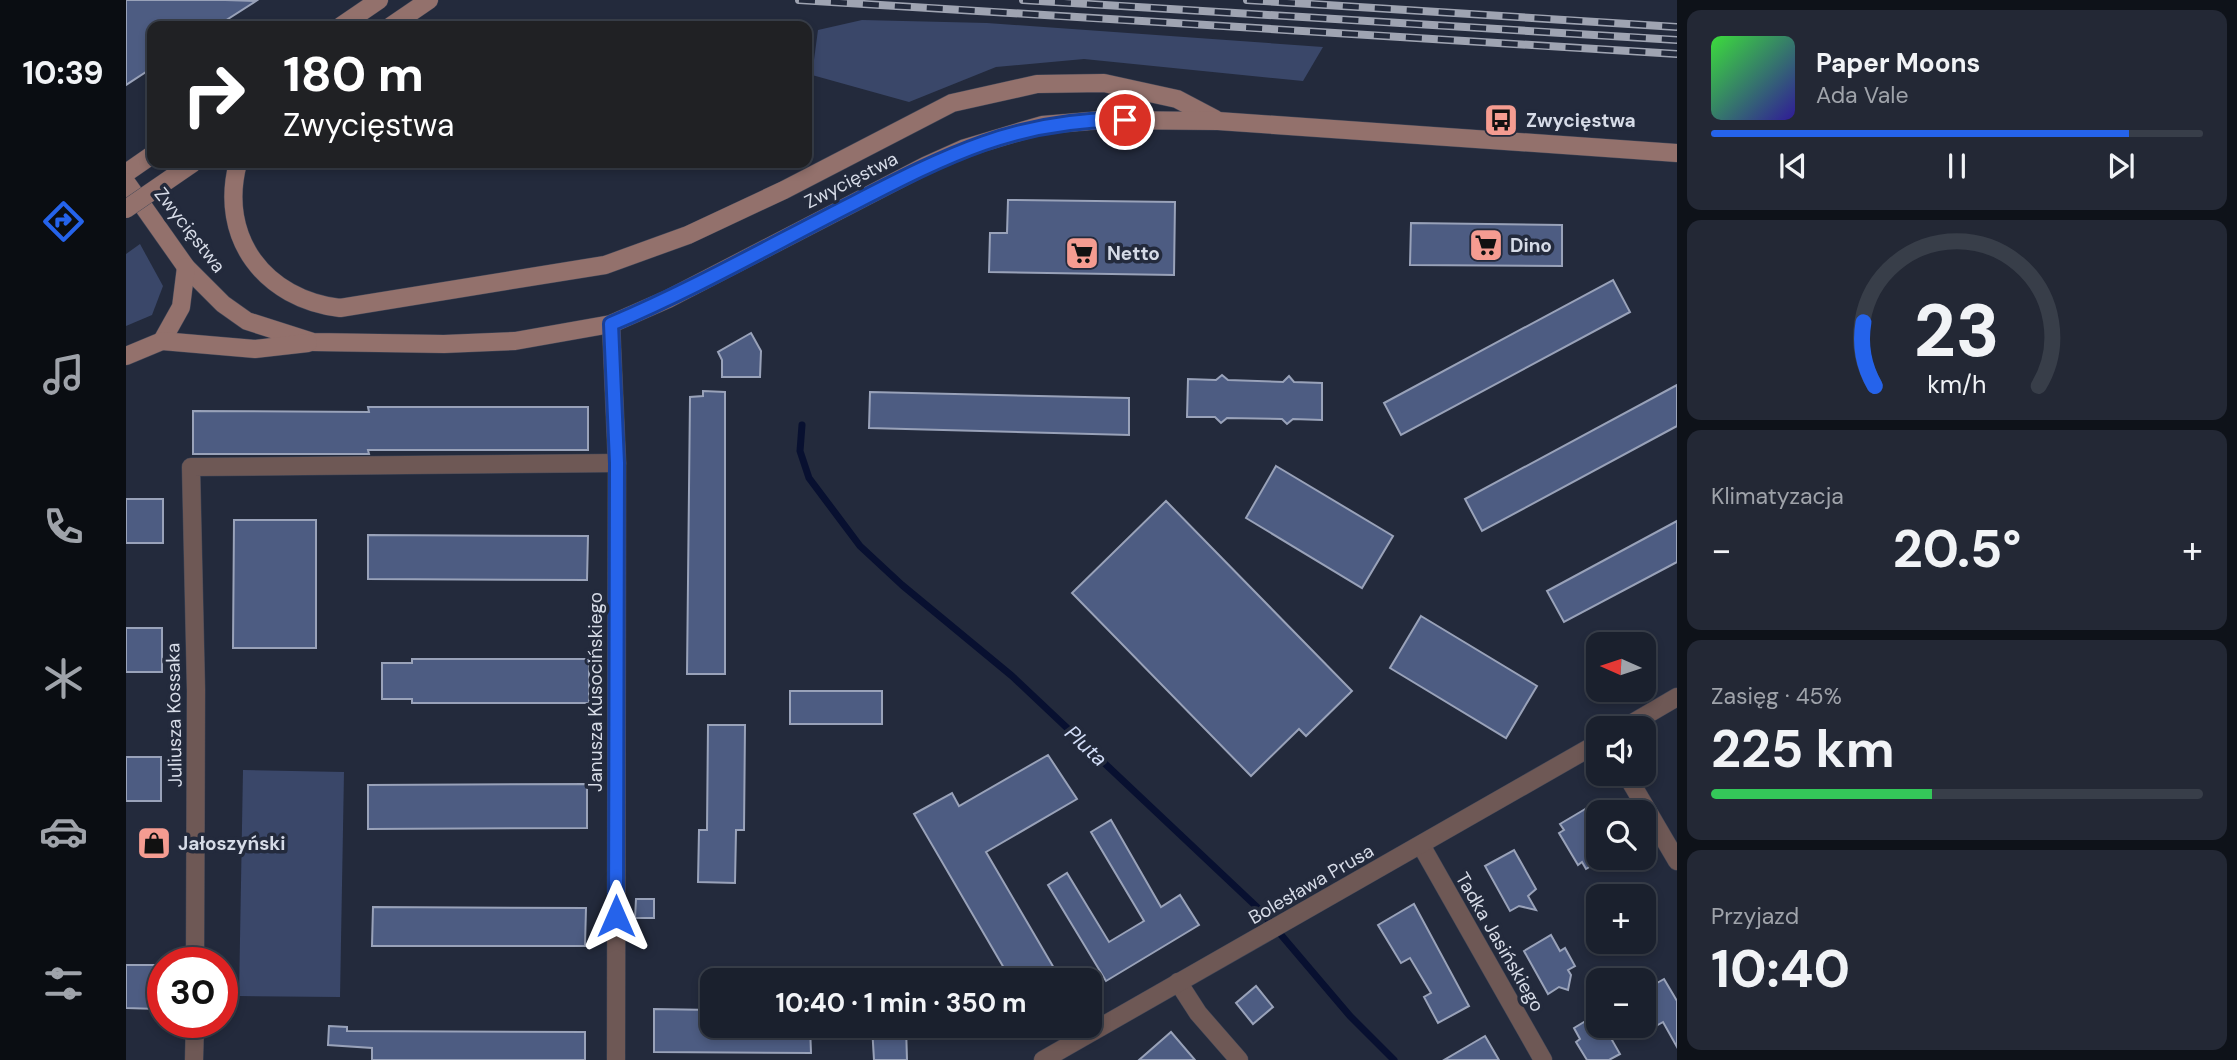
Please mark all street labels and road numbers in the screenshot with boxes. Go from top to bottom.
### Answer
street label: Zwycięstwa [800,146,902,214]
street label: Zwycięstwa [149,182,231,278]
street label: Janusza Kusocińskiego [583,592,608,792]
street label: Juliusza Kossaka [160,642,188,788]
street label: Bolesława Prusa [1244,838,1378,930]
street label: Tadka Jasińskiego [1450,868,1550,1016]

